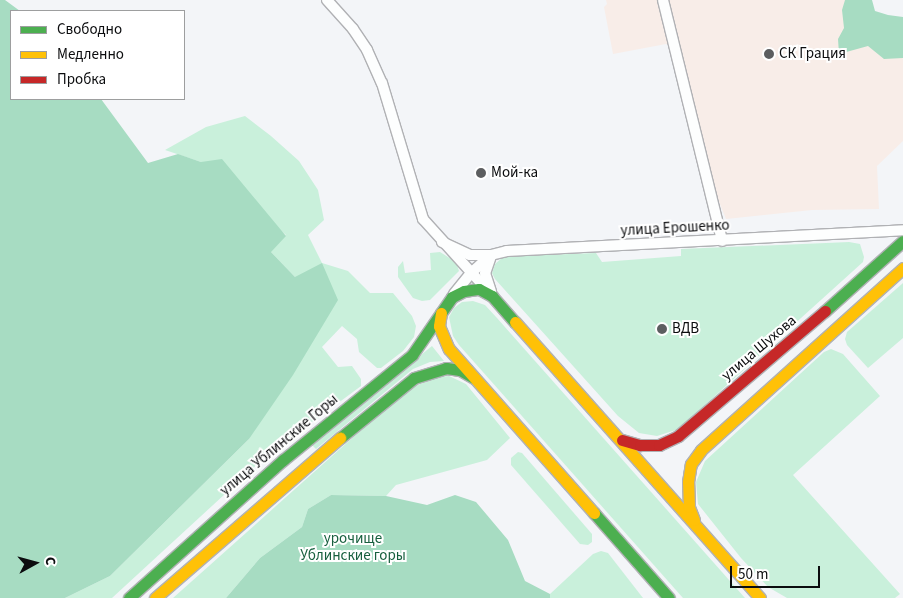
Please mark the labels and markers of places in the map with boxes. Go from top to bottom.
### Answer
place label: СК Грация [779,45,846,63]
marker: СК Грация [763,48,775,60]
place label: Мой-ка [491,164,538,182]
marker: Мой-ка [475,167,487,179]
place label: ВДВ [672,320,699,338]
marker: ВДВ [656,323,668,335]

